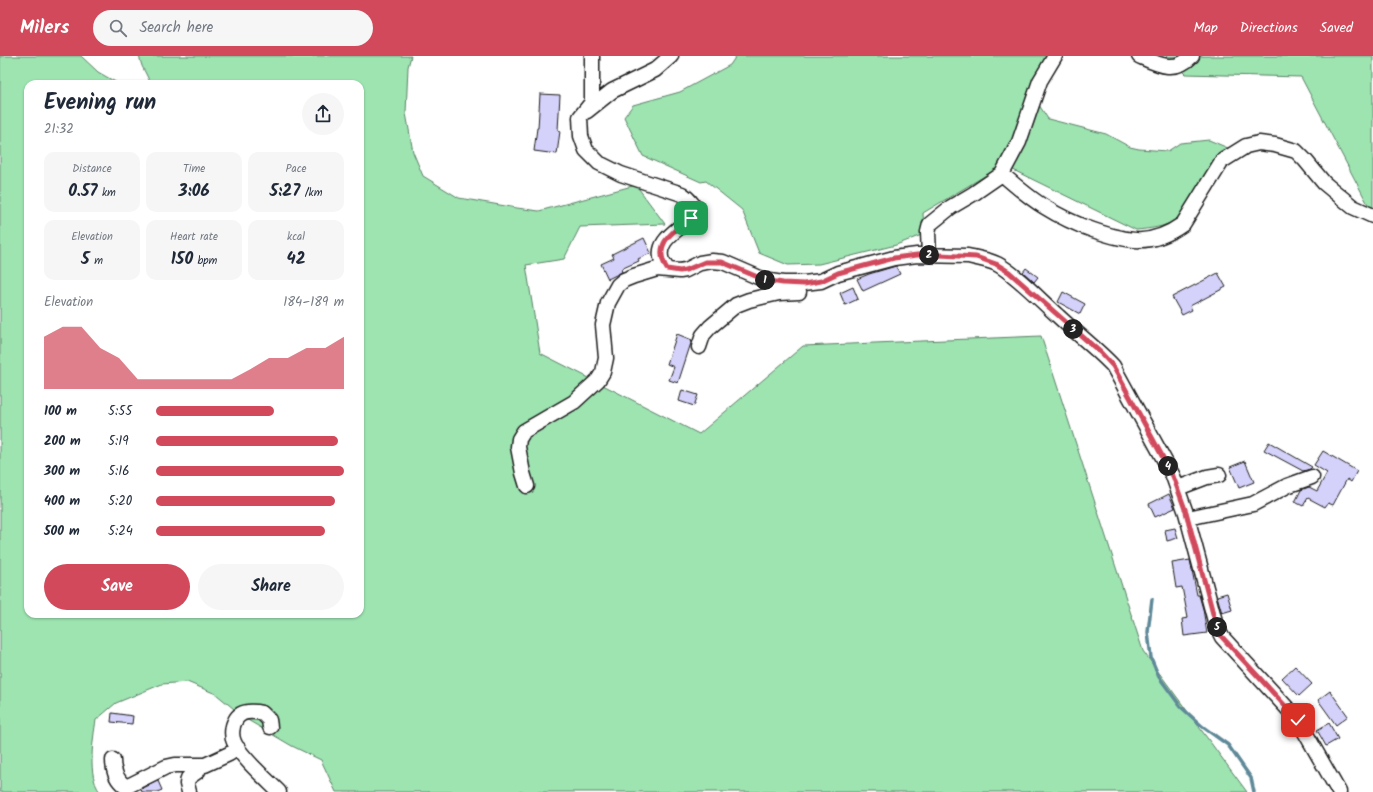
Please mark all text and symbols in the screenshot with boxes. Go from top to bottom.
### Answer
search box [93,10,373,46]
text: Milers [20,13,69,43]
text: Search here [139,16,213,40]
icon: search [107,17,129,39]
text: Map [1193,17,1218,39]
text: Directions [1240,17,1298,39]
text: Saved [1320,17,1353,39]
text: Evening run [44,86,156,121]
button: share [302,93,344,135]
text: 21:32 [44,119,74,140]
text: Distance [72,160,112,178]
text: Time [183,160,205,178]
text: Pace [286,160,306,178]
text: 0.57 [68,178,98,205]
text: 3:06 [178,178,210,205]
text: 5:27 [270,178,300,205]
text: km [98,184,116,202]
text: /km [300,184,322,202]
pin [674,201,708,235]
icon: arrive [680,207,702,229]
text: Elevation [71,228,113,246]
text: Heart rate [170,228,218,246]
text: kcal [287,228,305,246]
pin: 2 [919,245,939,265]
text: 5 [81,246,90,273]
text: 150 [171,246,193,273]
text: 42 [286,246,306,273]
text: 2 [926,246,932,264]
text: m [90,252,103,270]
text: bpm [193,252,217,270]
pin: 1 [755,270,775,290]
text: 1 [763,271,767,289]
text: Elevation [44,292,93,313]
text: 184–189 m [283,292,344,313]
pin: 3 [1063,319,1083,339]
text: 3 [1070,320,1076,338]
text: 100 m [44,401,77,422]
text: 5:55 [108,401,132,422]
text: 200 m [44,431,81,452]
text: 5:19 [108,431,129,452]
pin: 4 [1158,456,1178,476]
text: 4 [1165,457,1171,475]
text: 300 m [44,461,80,482]
text: 5:16 [108,461,130,482]
text: 400 m [44,491,80,512]
text: 5:20 [108,491,132,512]
text: 500 m [44,521,80,542]
text: 5:24 [108,521,133,542]
button: Save [44,564,190,610]
button: Share [198,564,344,610]
pin: 5 [1207,617,1227,637]
text: 5 [1214,618,1220,636]
pin [1281,703,1315,737]
icon: check [1287,709,1309,731]

